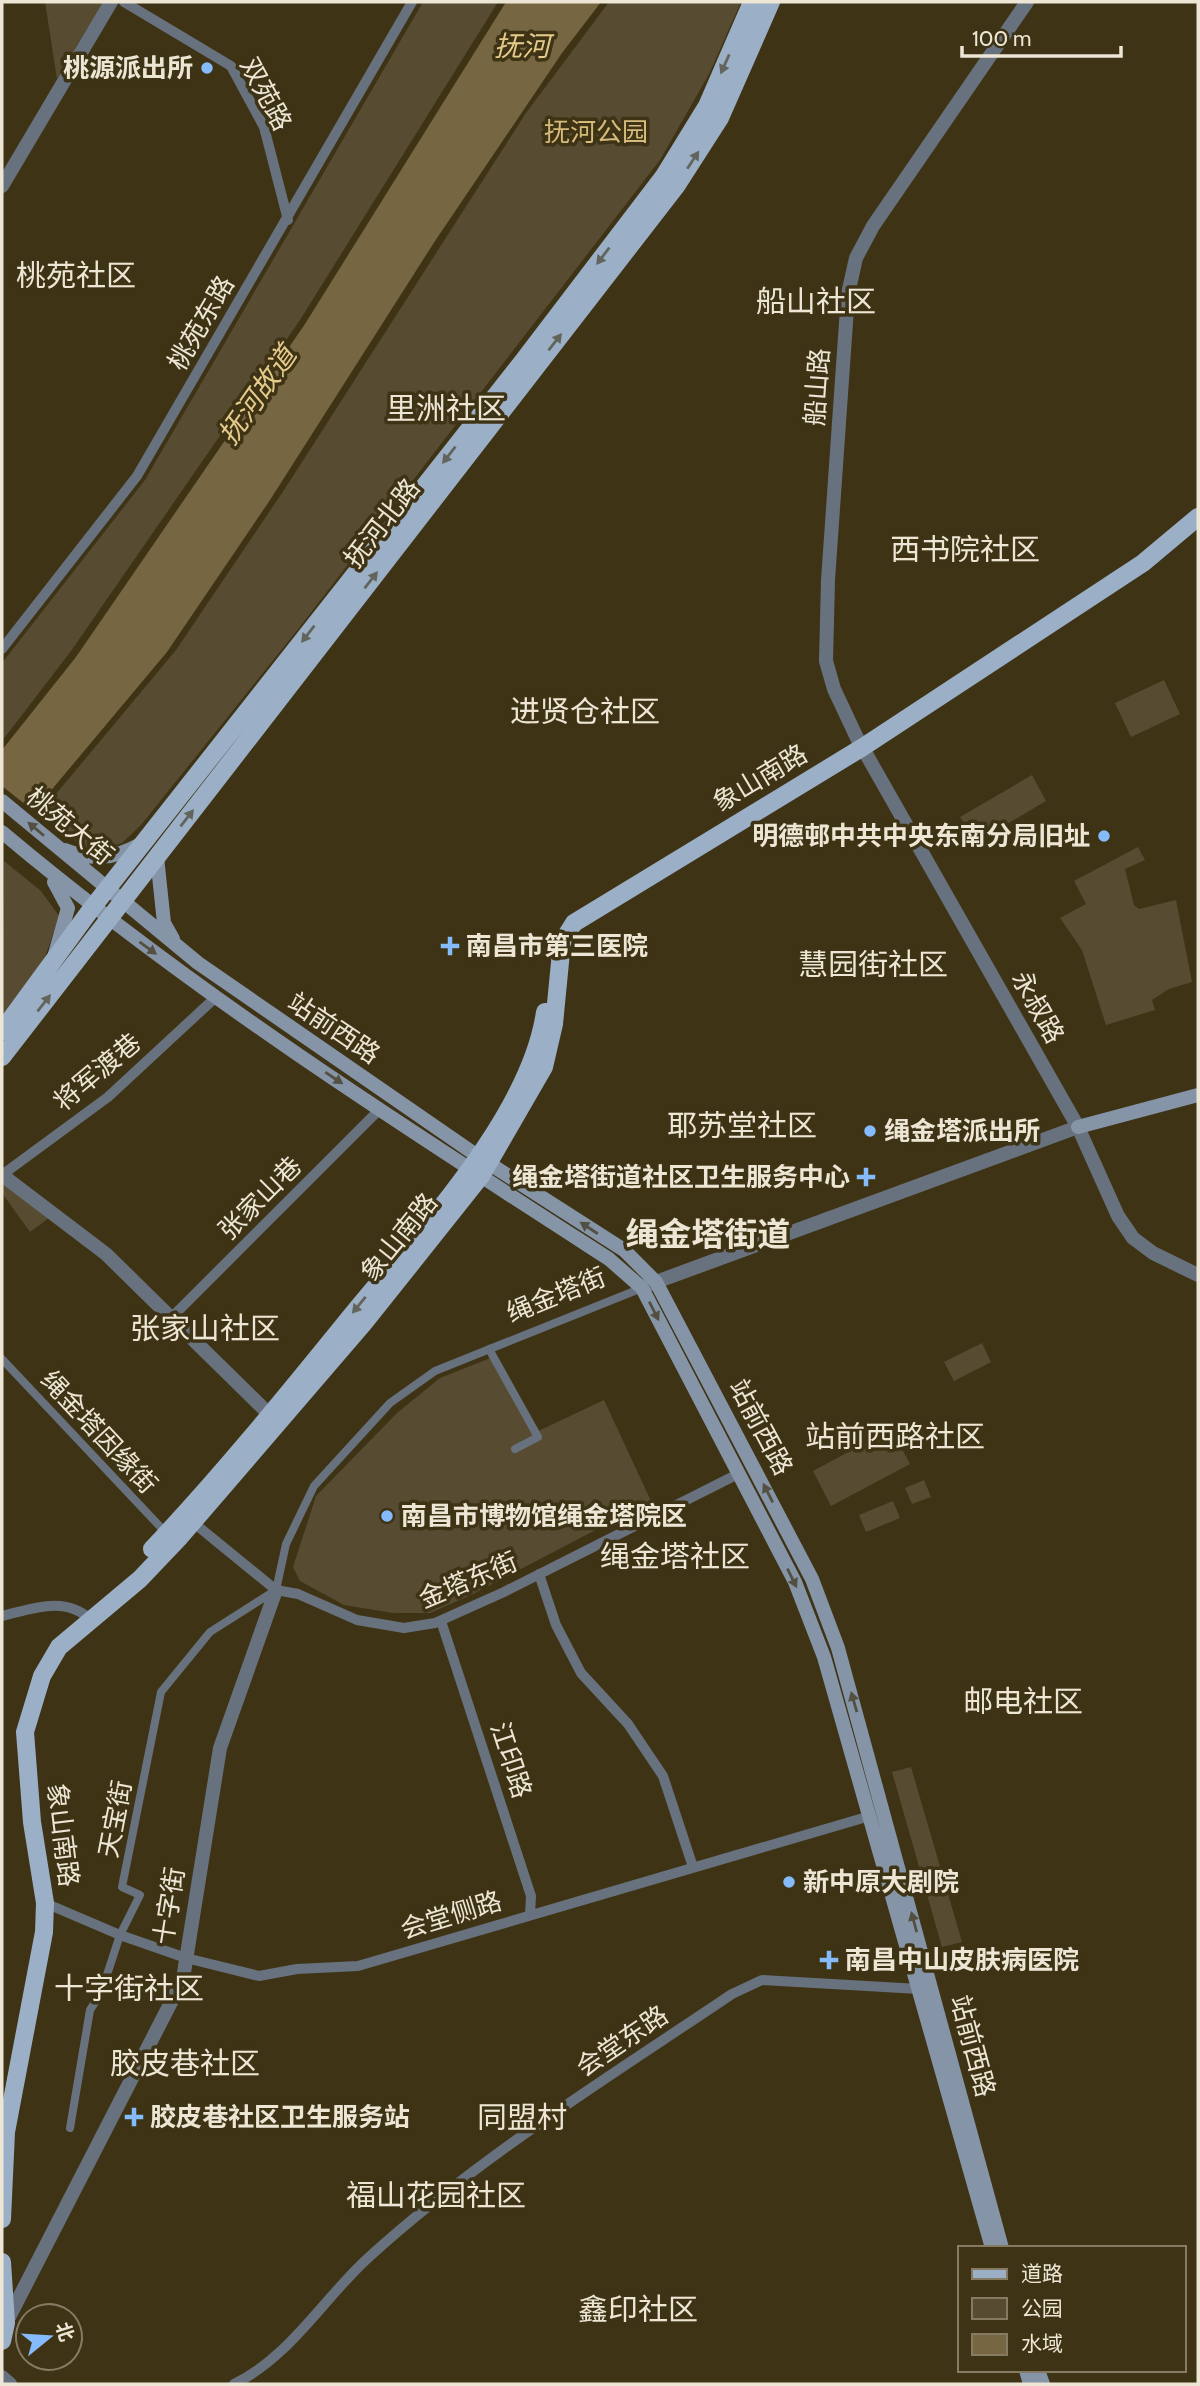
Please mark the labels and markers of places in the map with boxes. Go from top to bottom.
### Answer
place label: 桃源派出所 [63,52,193,84]
marker: 桃源派出所 [199,60,215,76]
place label: 明德邨中共中央东南分局旧址 [752,820,1090,852]
marker: 明德邨中共中央东南分局旧址 [1096,828,1112,844]
place label: 南昌市第三医院 [466,930,648,962]
marker: 南昌市第三医院 [440,936,460,956]
place label: 绳金塔派出所 [884,1115,1040,1147]
marker: 绳金塔派出所 [862,1123,878,1139]
place label: 绳金塔街道社区卫生服务中心 [512,1161,850,1193]
marker: 绳金塔街道社区卫生服务中心 [856,1167,876,1187]
place label: 南昌市博物馆绳金塔院区 [401,1500,687,1532]
marker: 南昌市博物馆绳金塔院区 [379,1508,395,1524]
place label: 新中原大剧院 [803,1866,959,1898]
marker: 新中原大剧院 [781,1874,797,1890]
place label: 南昌中山皮肤病医院 [845,1944,1079,1976]
marker: 南昌中山皮肤病医院 [819,1950,839,1970]
place label: 胶皮巷社区卫生服务站 [150,2101,410,2133]
marker: 胶皮巷社区卫生服务站 [124,2107,144,2127]

